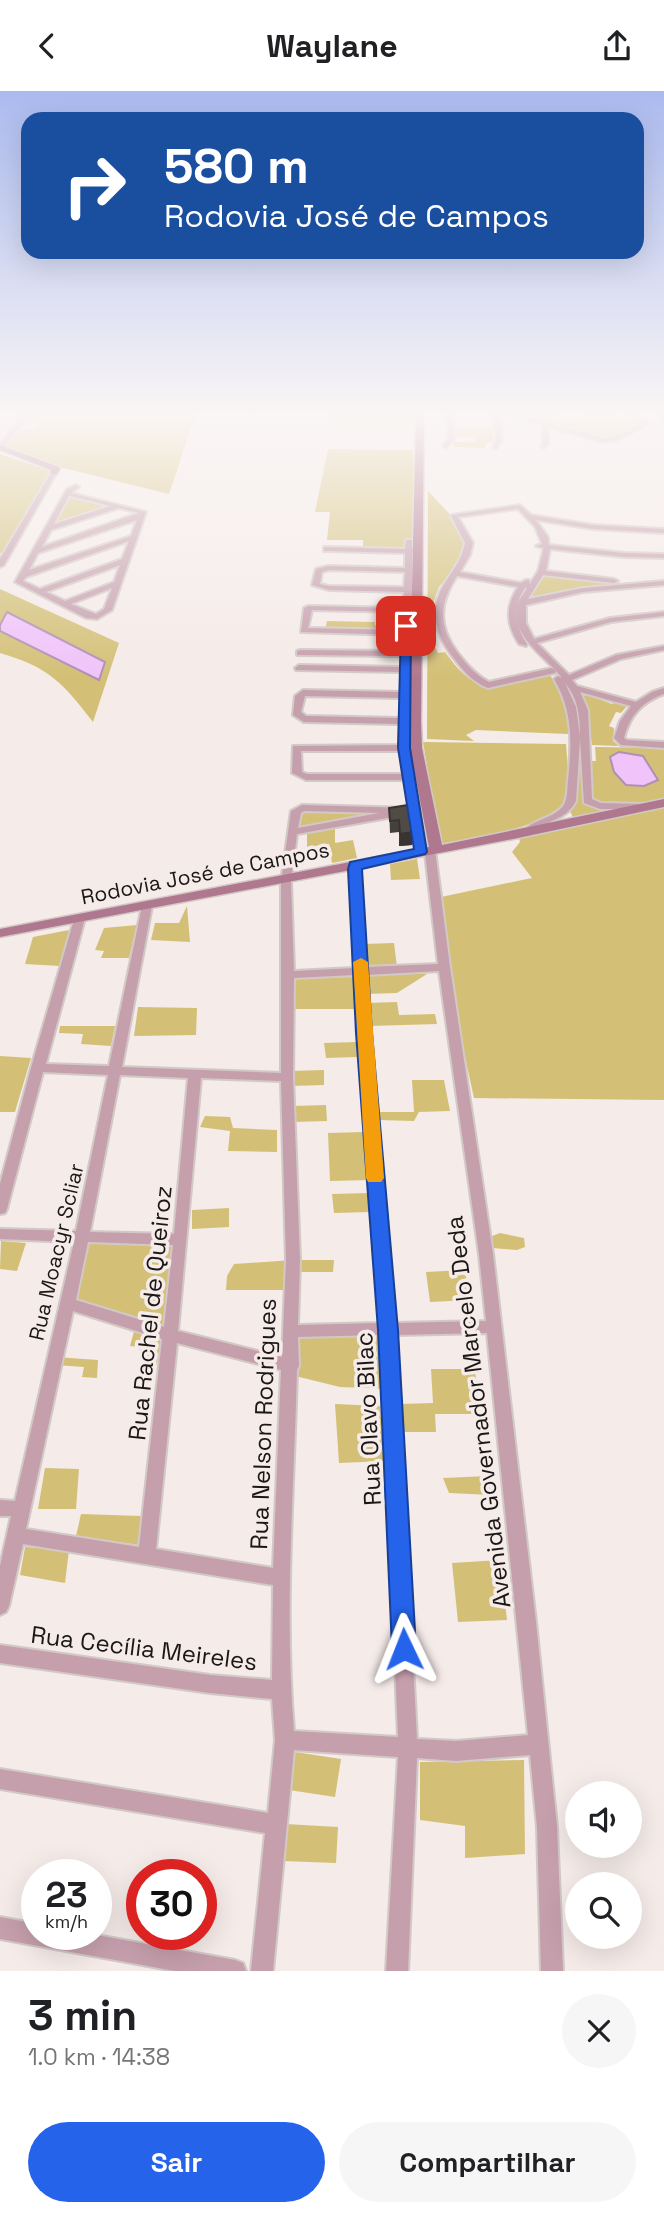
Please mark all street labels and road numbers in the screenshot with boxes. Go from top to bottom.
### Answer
street label: Rodovia José de Campos [78,836,332,910]
street label: Rua Moacyr Scliar [22,1161,90,1343]
street label: Rua Rachel de Queiroz [121,1184,179,1442]
street label: Avenida Governador Marcelo Deda [439,1214,517,1610]
street label: Rua Nelson Rodrigues [243,1298,283,1550]
street label: Rua Olavo Bilac [348,1331,388,1507]
street label: Rua Cecília Meireles [29,1619,259,1677]

